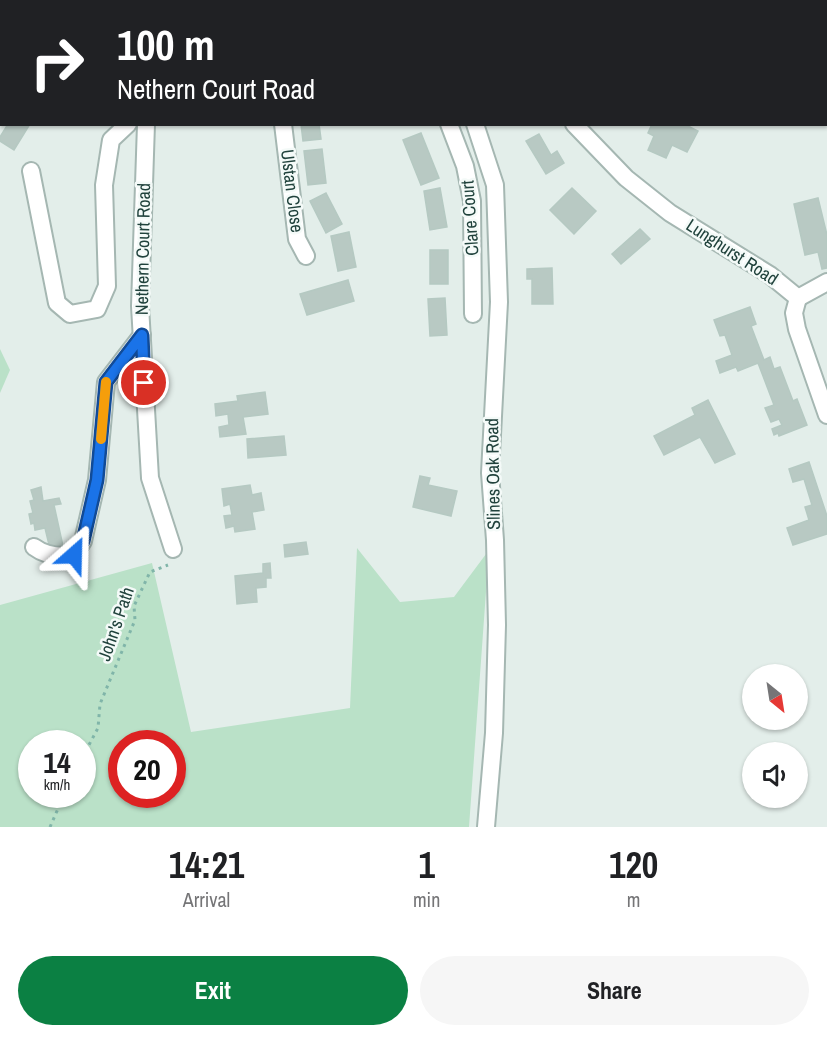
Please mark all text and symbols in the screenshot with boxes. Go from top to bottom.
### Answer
text: 100 m [117,17,215,73]
icon: right [18,24,96,102]
text: Nethern Court Road [117,71,315,107]
street label: Ulstan Close [275,148,310,234]
street label: Clare Court [454,180,485,257]
street label: Nethern Court Road [129,183,156,315]
street label: Lunghurst Road [681,212,783,291]
pin [118,357,169,408]
icon: arrive [127,366,160,399]
street label: Slines Oak Road [479,418,506,530]
position arrow [42,523,106,587]
street label: John's Path [91,584,140,664]
north arrow [742,664,808,730]
map controls [742,664,808,808]
speed limit sign: 20 [108,730,186,808]
text: 14 [43,742,71,782]
button: sound [742,742,808,808]
text: km/h [44,774,70,795]
text: 14:21 [169,841,244,889]
text: 1 [418,841,435,889]
text: 120 [609,841,658,889]
text: Arrival [183,886,230,913]
text: min [413,886,440,913]
text: m [627,886,640,913]
button: Exit [18,956,408,1025]
button: Share [420,956,809,1025]

